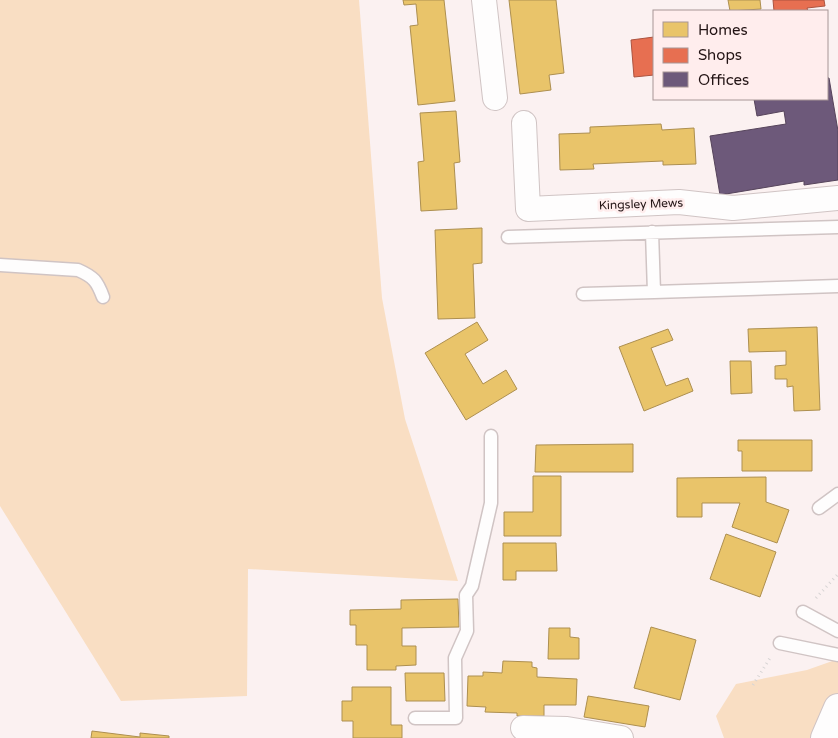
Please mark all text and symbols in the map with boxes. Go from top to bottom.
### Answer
legend [653,10,828,100]
text: Homes [698,21,748,39]
text: Shops [698,46,742,64]
text: Offices [698,71,749,89]
street label: Kingsley Mews [599,196,684,212]

